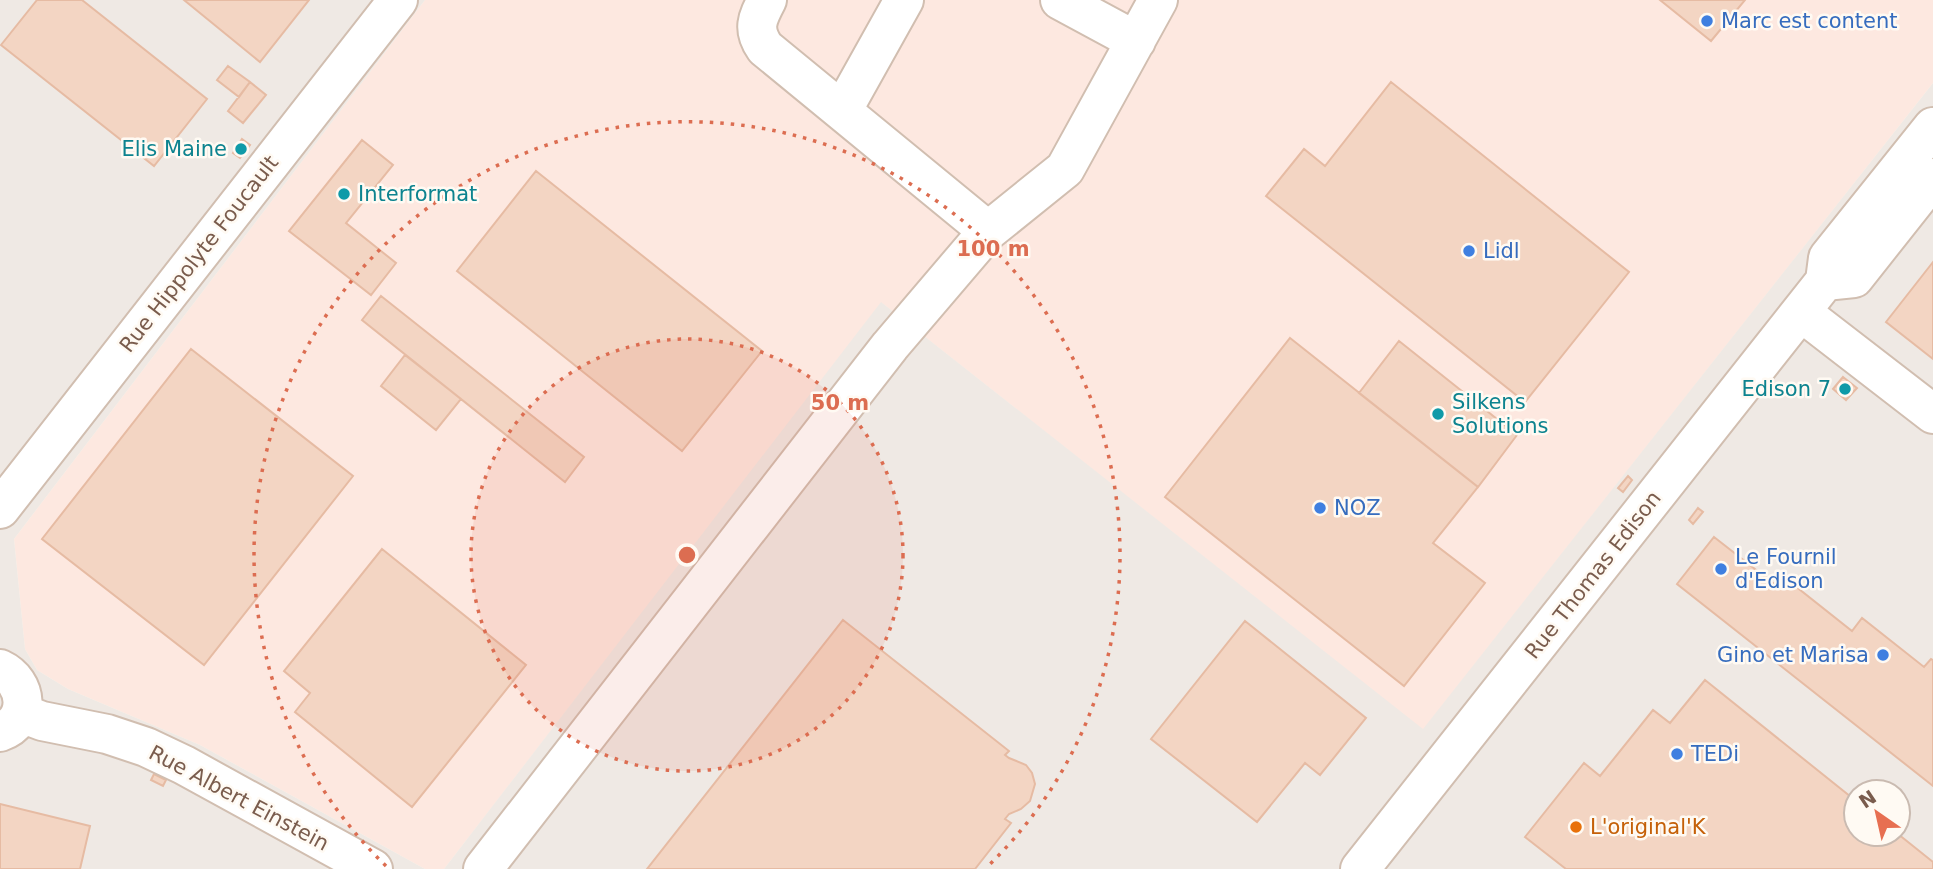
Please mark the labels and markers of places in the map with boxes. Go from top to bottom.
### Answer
place label: Marc est content [1721,9,1898,33]
marker: Marc est content [1699,13,1715,29]
place label: Elis Maine [121,137,227,161]
marker: Elis Maine [233,141,249,157]
place label: Interformat [358,182,477,206]
marker: Interformat [336,186,352,202]
place label: Lidl [1483,239,1520,263]
marker: Lidl [1461,243,1477,259]
place label: Edison 7 [1741,377,1831,401]
marker: Edison 7 [1837,381,1853,397]
place label: Silkens Solutions [1452,390,1549,438]
marker: Silkens Solutions [1430,406,1446,422]
place label: NOZ [1334,496,1381,520]
marker: NOZ [1312,500,1328,516]
centre of rings [675,543,699,567]
place label: Le Fournil d'Edison [1735,545,1837,593]
marker: Le Fournil d'Edison [1713,561,1729,577]
place label: Gino et Marisa [1717,643,1869,667]
marker: Gino et Marisa [1875,647,1891,663]
place label: TEDi [1690,742,1739,766]
marker: TEDi [1669,746,1685,762]
place label: L'original'K [1590,815,1707,839]
marker: L'original'K [1568,819,1584,835]

